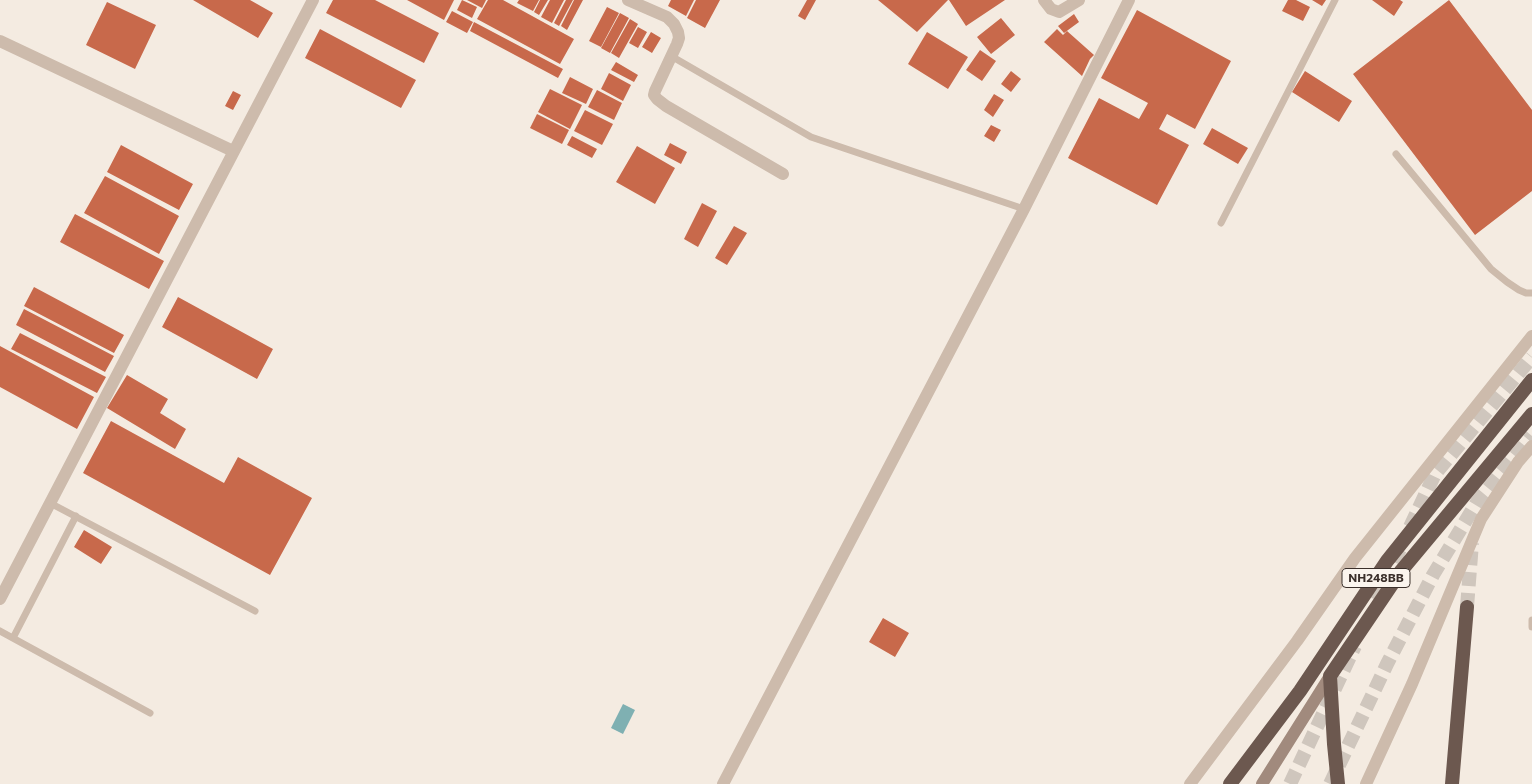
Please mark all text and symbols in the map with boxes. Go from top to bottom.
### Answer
road number: NH248BB [1342,568,1410,588]

